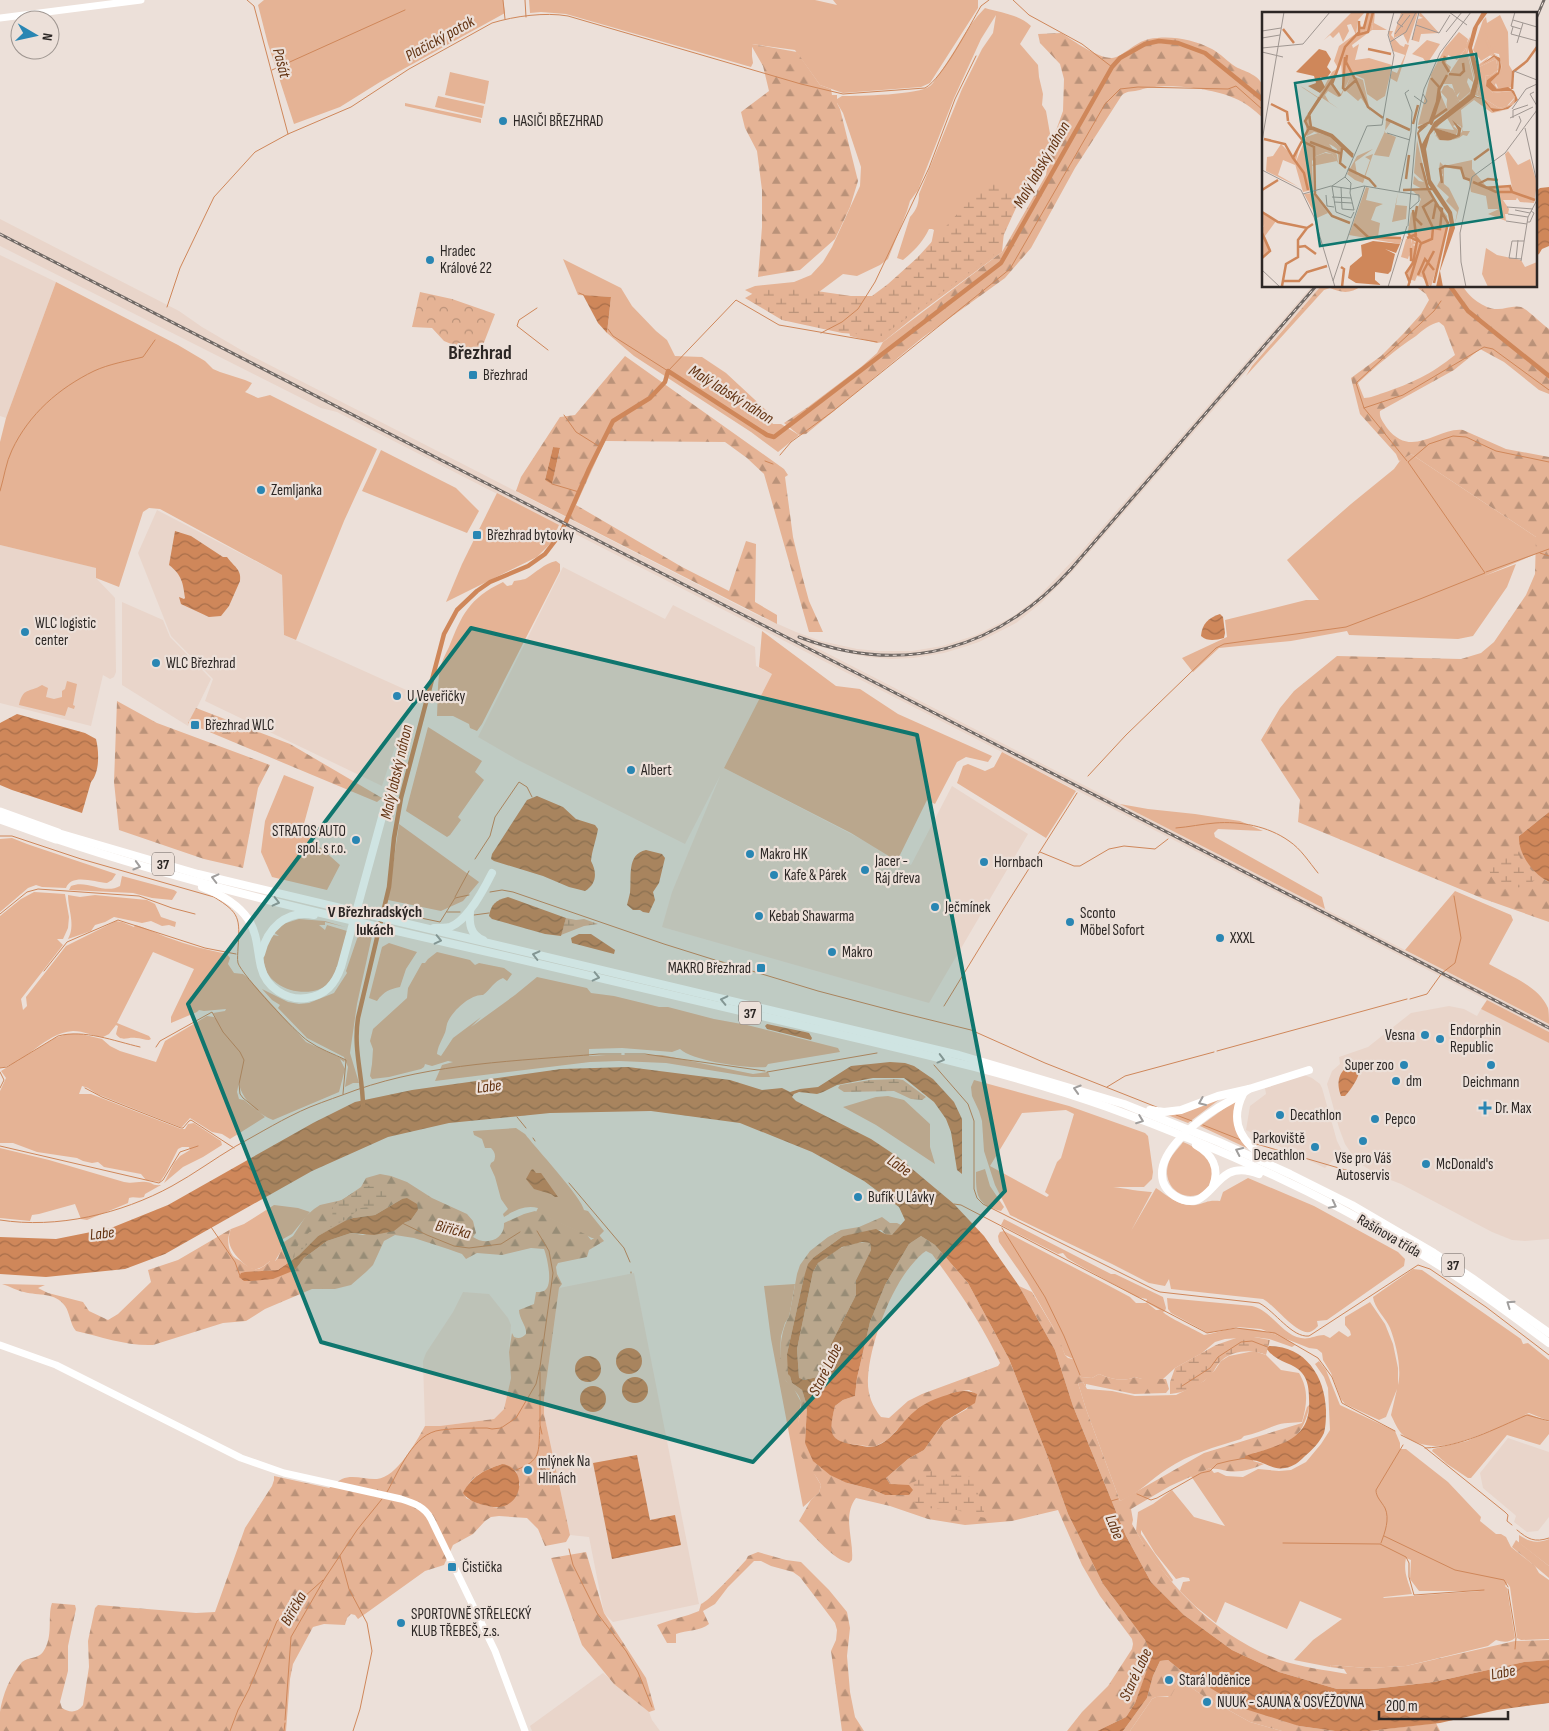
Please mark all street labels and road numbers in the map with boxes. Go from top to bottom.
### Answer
road number: 37 [152,852,174,876]
road number: 37 [739,1001,761,1024]
street label: Rašínova třída [1354,1210,1424,1262]
road number: 37 [1442,1254,1464,1276]

